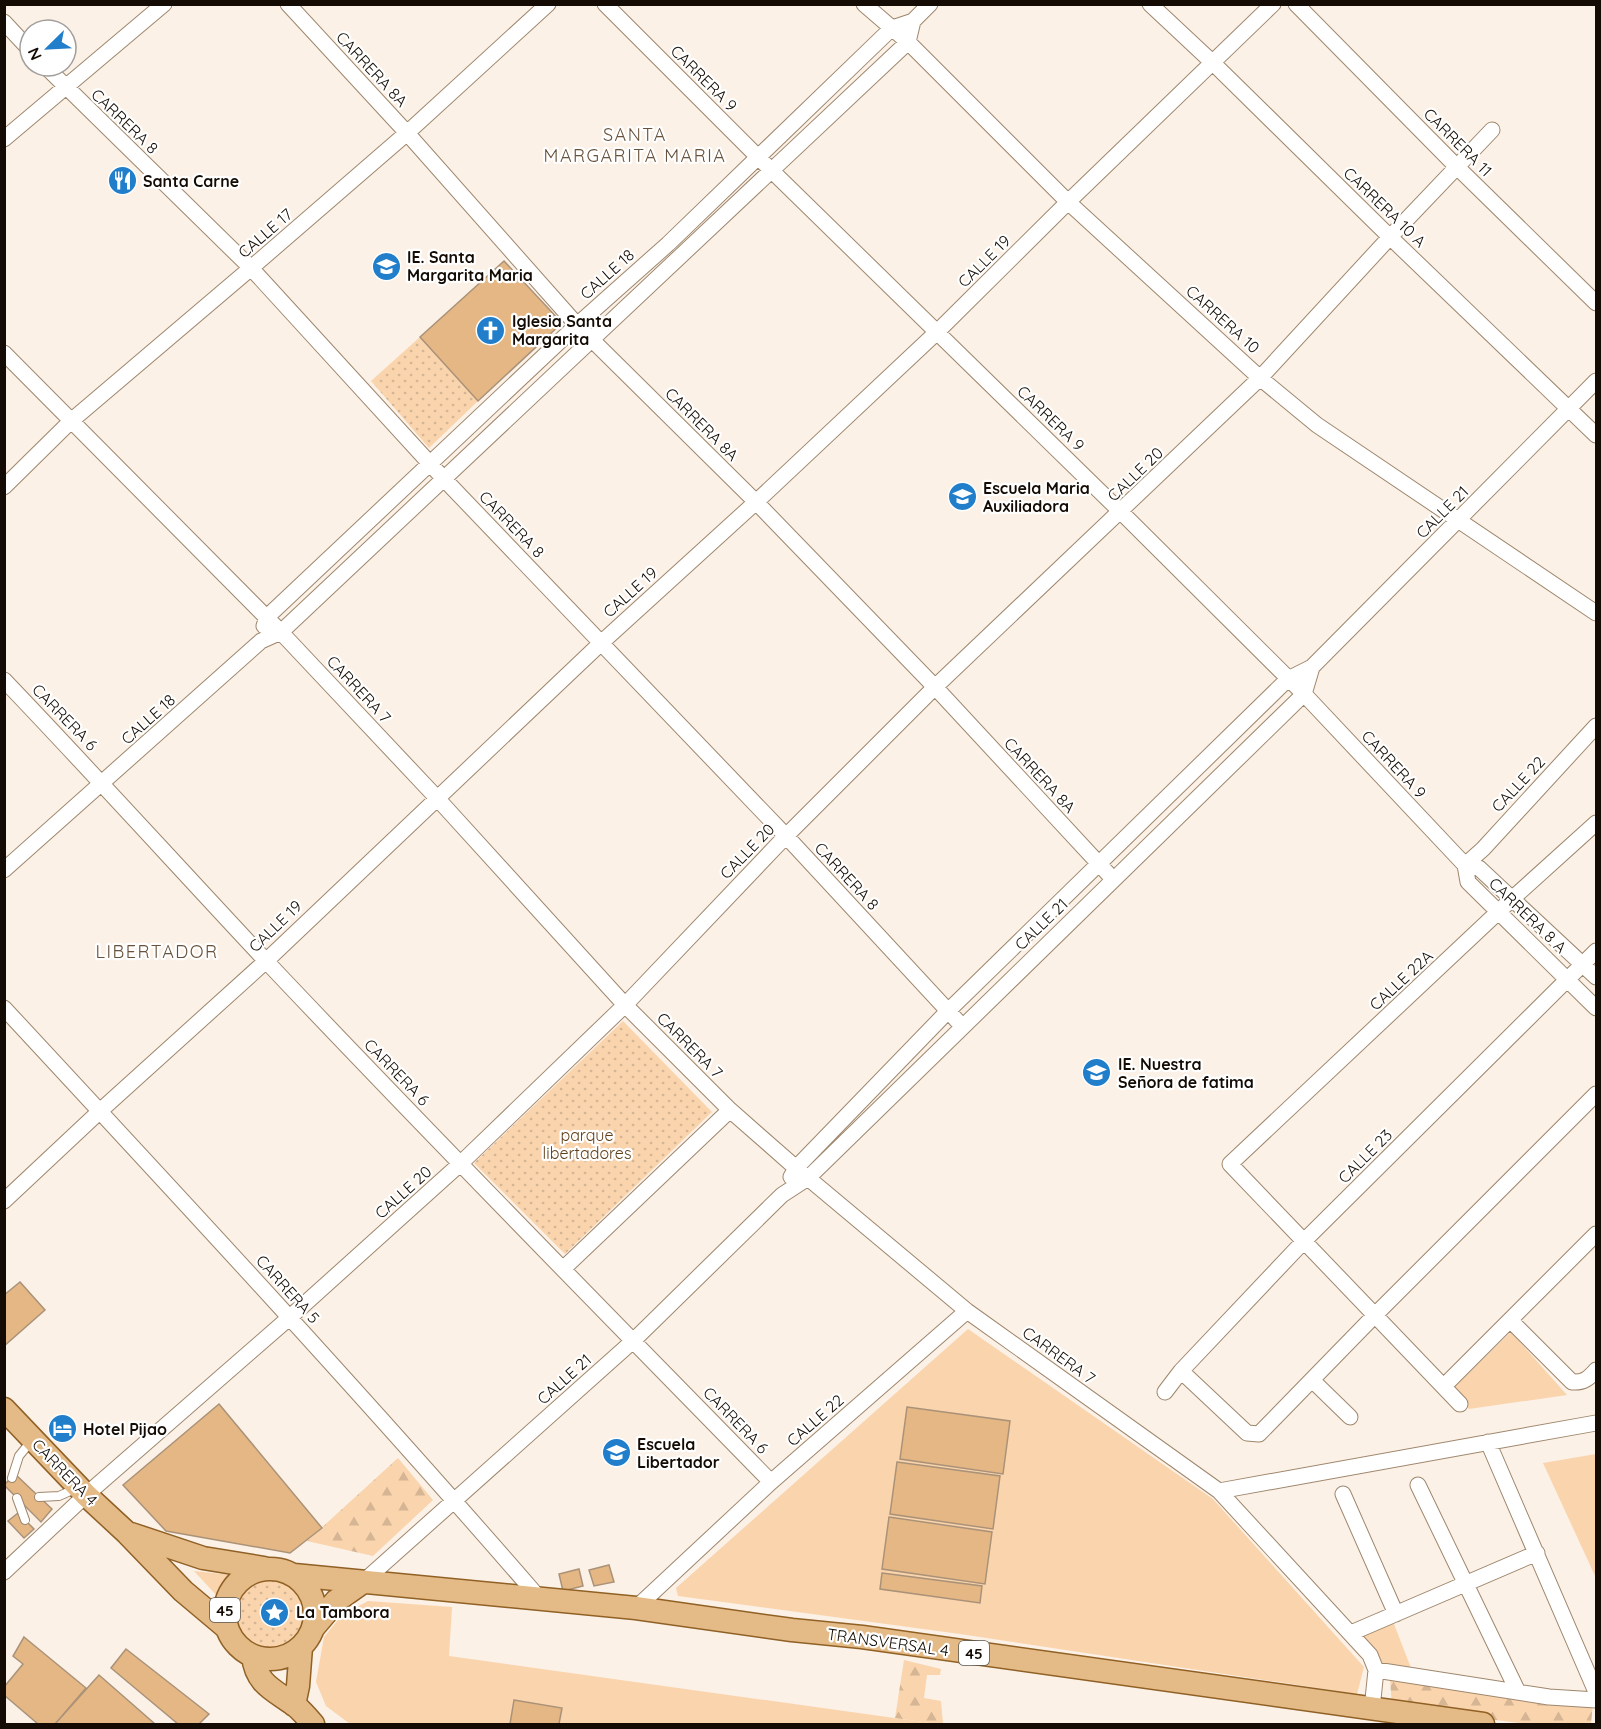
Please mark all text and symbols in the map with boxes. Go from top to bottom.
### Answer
north arrow [18,18,78,78]
street label: CARRERA 8A [332,27,412,111]
street label: CARRERA 9 [667,41,741,115]
text: N [23,45,46,64]
street label: CARRERA 8 [87,84,163,158]
street label: CARRERA 11 [1420,104,1496,180]
district label: SANTA MARGARITA MARIA [544,123,726,167]
street label: CARRERA 10 A [1340,163,1430,251]
restaurant icon: Santa Carne [106,165,138,197]
place label: Santa Carne [143,171,239,191]
street label: CALLE 17 [234,204,296,262]
street label: CALLE 19 [954,231,1014,291]
street label: CALLE 18 [576,245,638,303]
place label: IE. Santa Margarita Maria [407,247,533,285]
school or university icon: IE. Santa Margarita Maria [370,250,402,282]
street label: CARRERA 10 [1182,281,1264,357]
place label: Iglesia Santa Margarita [512,311,612,349]
church icon: Iglesia Santa Margarita [475,314,507,346]
street label: CARRERA 9 [1013,381,1089,455]
street label: CARRERA 8A [661,383,743,465]
street label: CALLE 20 [1103,443,1167,505]
place label: Escuela Maria Auxiliadora [983,478,1090,516]
school or university icon: Escuela Maria Auxiliadora [946,481,978,513]
street label: CALLE 21 [1412,482,1472,542]
street label: CARRERA 8 [475,486,549,562]
street label: CALLE 19 [599,562,661,622]
street label: CARRERA 7 [323,651,395,727]
street label: CARRERA 6 [28,679,102,755]
street label: CALLE 18 [117,690,179,748]
street label: CARRERA 9 [1357,726,1431,802]
street label: CARRERA 8A [1000,733,1080,817]
street label: CALLE 22 [1487,752,1549,816]
street label: CALLE 20 [716,819,778,883]
street label: CARRERA 8 [811,838,883,914]
street label: CARRERA 8 A [1485,873,1571,957]
street label: CALLE 21 [1010,894,1072,954]
street label: CALLE 19 [244,896,306,956]
district label: LIBERTADOR [95,940,219,963]
street label: CALLE 22A [1365,946,1437,1014]
street label: CARRERA 7 [653,1008,727,1082]
street label: CARRERA 6 [360,1034,434,1110]
place label: IE. Nuestra Señora de fatima [1118,1054,1254,1092]
school or university icon: IE. Nuestra Señora de fatima [1081,1057,1113,1089]
park label: parque libertadores [543,1125,631,1163]
street label: CALLE 23 [1334,1125,1396,1187]
street label: CALLE 20 [370,1161,436,1223]
street label: CARRERA 5 [252,1251,324,1327]
street label: CARRERA 7 [1019,1322,1099,1388]
street label: CALLE 21 [533,1349,595,1409]
street label: CARRERA 6 [699,1382,773,1458]
street label: CALLE 22 [782,1390,848,1450]
hotel icon: Hotel Pijao [46,1413,78,1445]
place label: Hotel Pijao [83,1419,167,1439]
street label: CARRERA 4 [28,1434,102,1510]
place label: Escuela Libertador [637,1434,720,1472]
school or university icon: Escuela Libertador [600,1437,632,1469]
place icon: La Tambora [259,1596,291,1628]
road number: 45 [210,1598,240,1622]
place label: La Tambora [296,1602,390,1622]
street label: TRANSVERSAL 4 [826,1624,950,1660]
road number: 45 [959,1641,989,1665]

